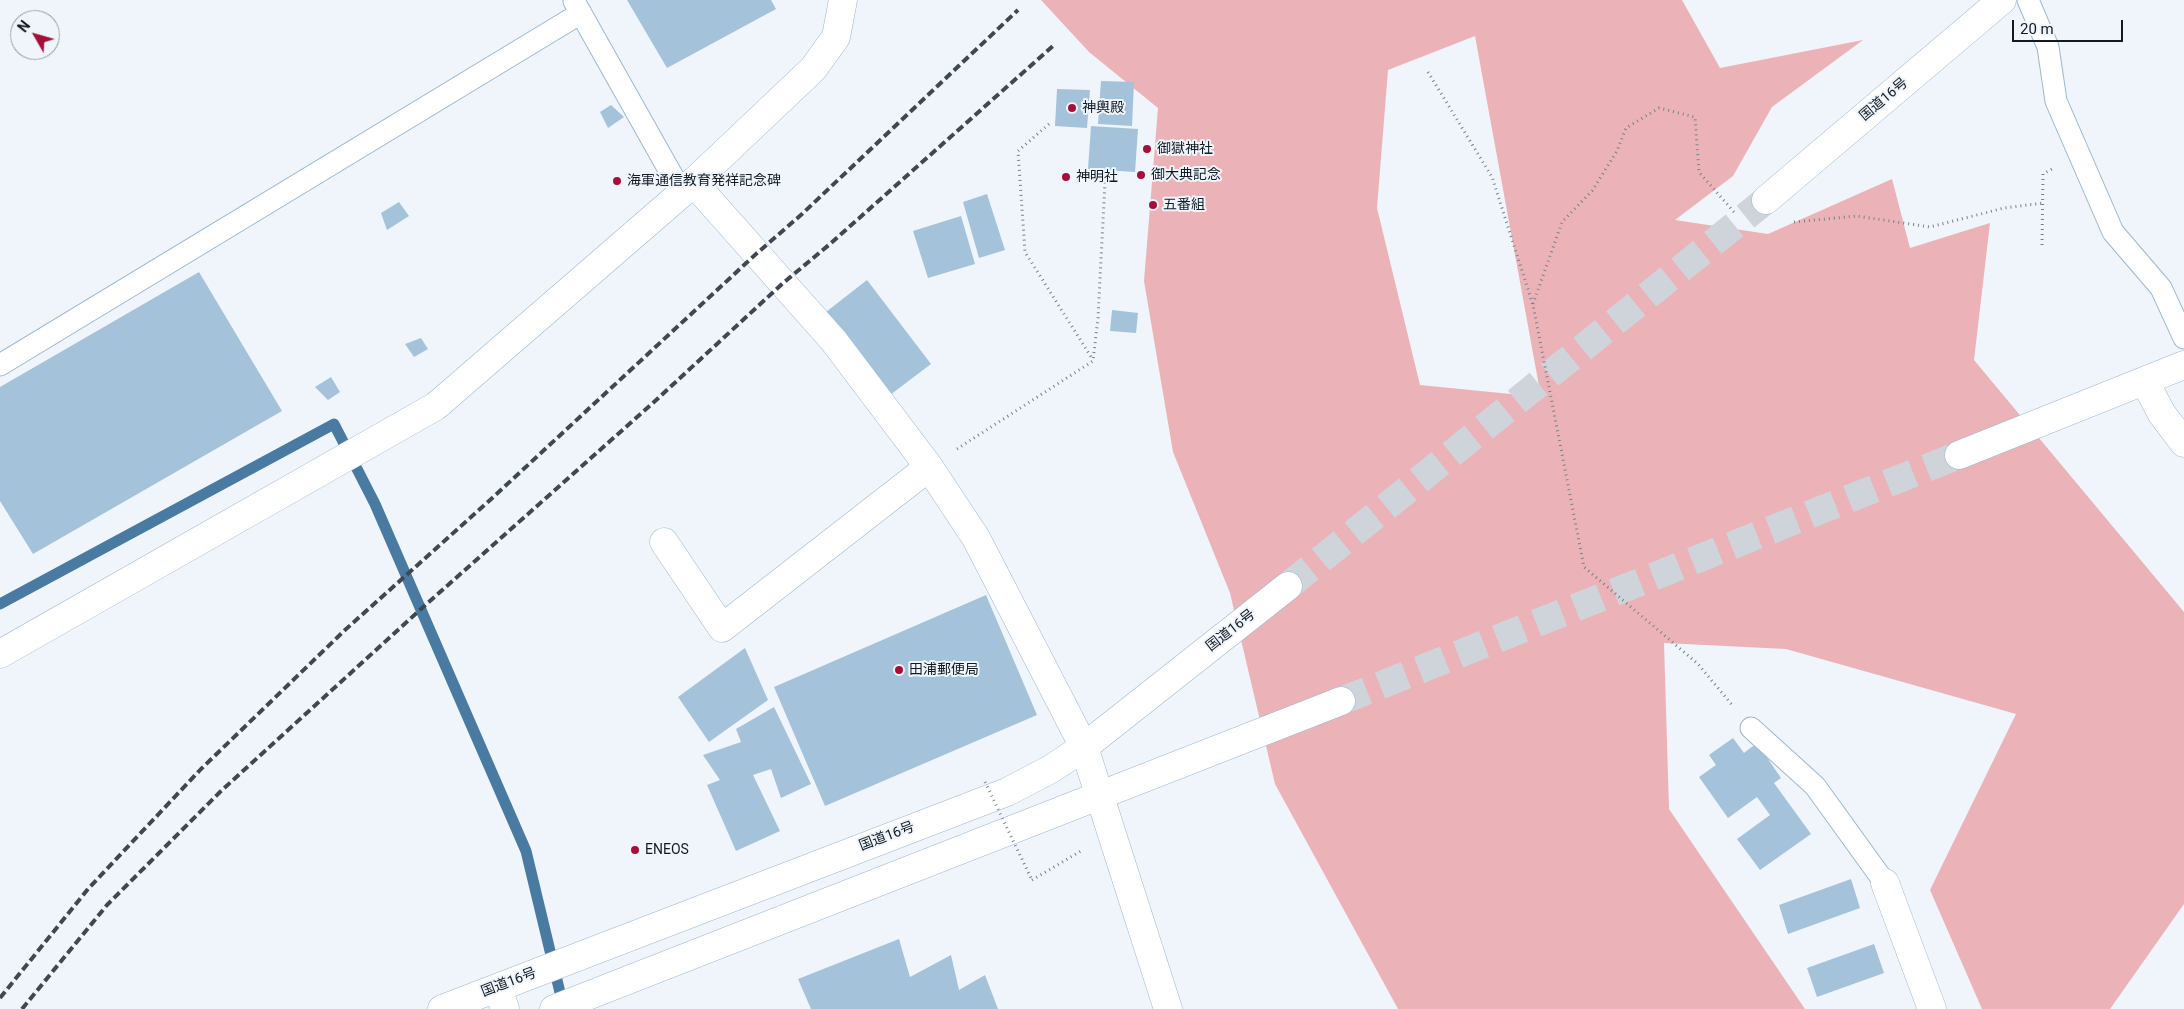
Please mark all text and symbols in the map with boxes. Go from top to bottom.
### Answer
north arrow [10,10,60,60]
scale bar [2014,10,2125,42]
text: N [15,18,33,35]
text: 20 m [2020,20,2054,38]
street label: 国道16号 [1856,75,1912,125]
place label: 神輿殿 [1082,100,1124,116]
marker: 神輿殿 [1066,102,1078,114]
place label: 御獄神社 [1157,141,1213,157]
marker: 御獄神社 [1141,143,1153,155]
place label: 御大典記念 [1151,167,1221,183]
place label: 神明社 [1076,169,1118,185]
marker: 御大典記念 [1135,169,1147,181]
marker: 神明社 [1060,171,1072,183]
place label: 海軍通信教育発祥記念碑 [627,173,781,189]
marker: 海軍通信教育発祥記念碑 [611,175,623,187]
place label: 五番組 [1163,197,1205,213]
marker: 五番組 [1147,199,1159,211]
street label: 国道16号 [1203,607,1259,655]
place label: 田浦郵便局 [909,662,979,678]
marker: 田浦郵便局 [893,664,905,676]
street label: 国道16号 [857,819,917,855]
place label: ENEOS [645,842,689,858]
marker: ENEOS [629,844,641,856]
street label: 国道16号 [479,965,539,1001]

